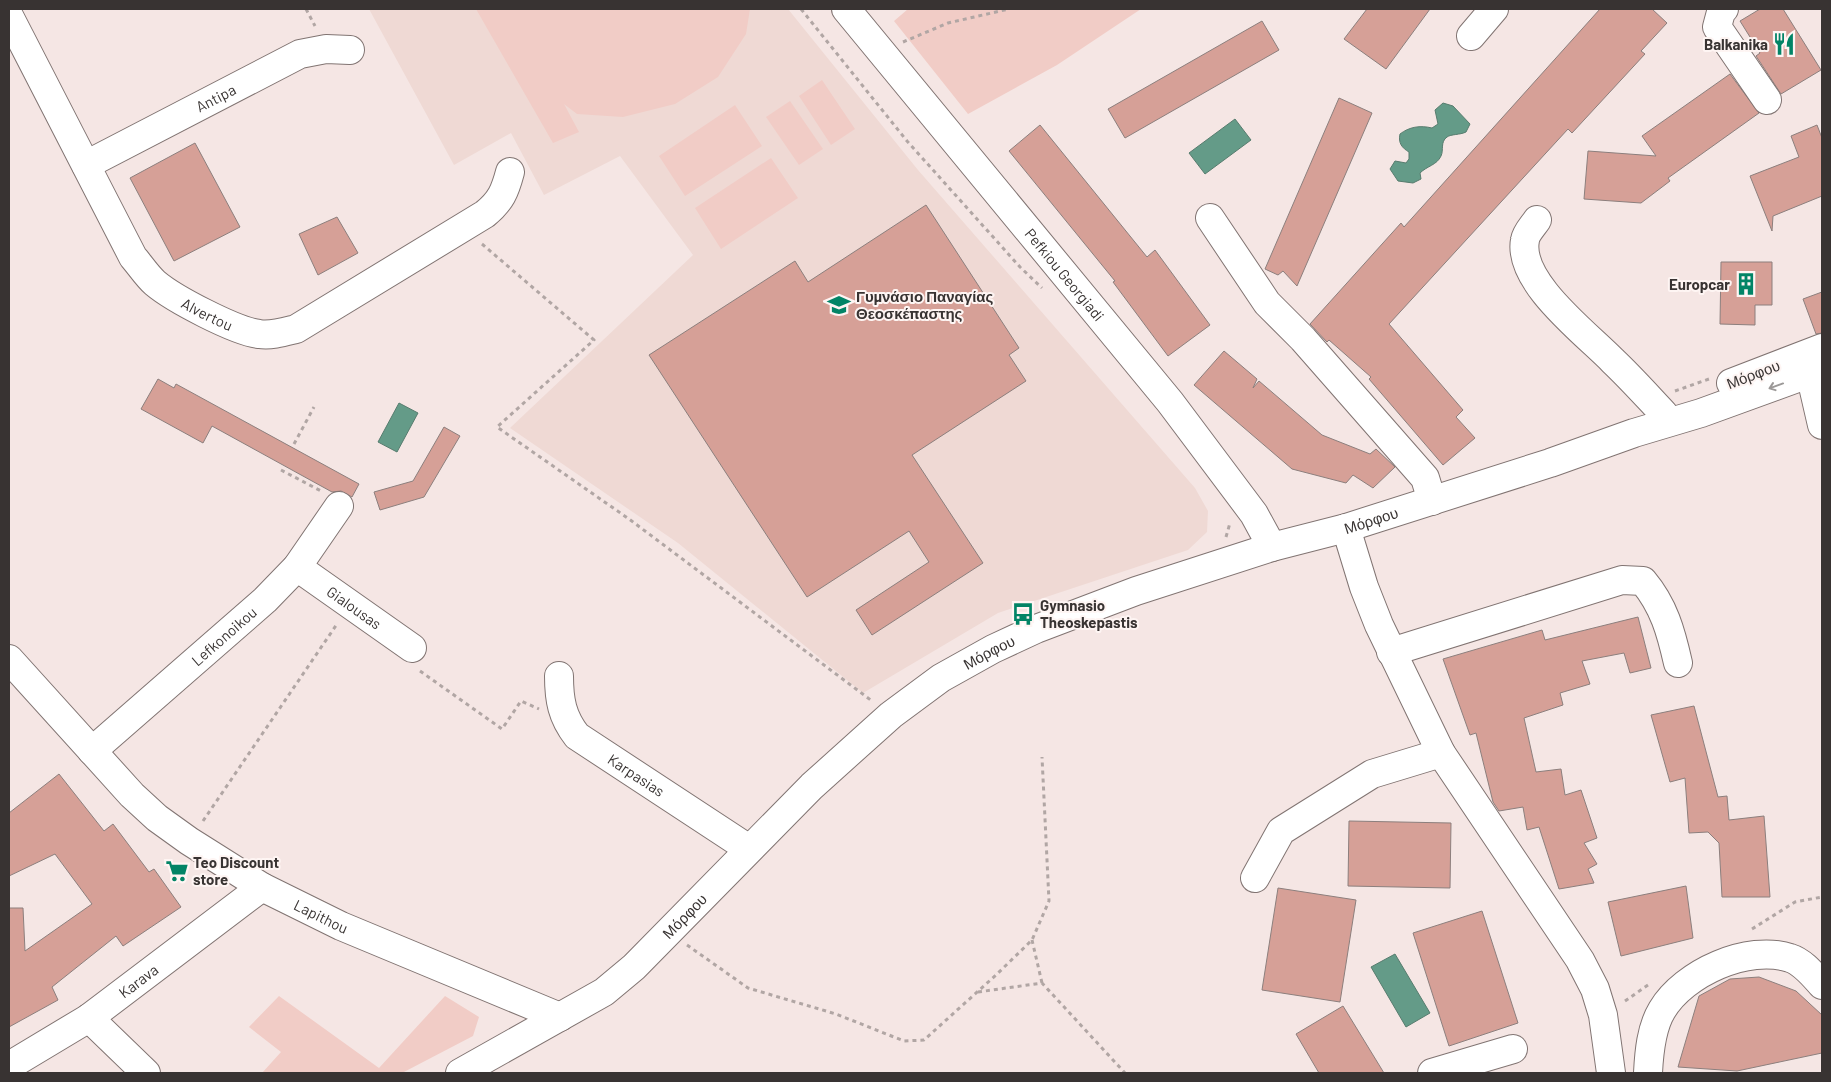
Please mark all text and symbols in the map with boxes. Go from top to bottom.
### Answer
restaurant icon: Balkanika [1771,31,1797,57]
place label: Balkanika [1704,35,1768,53]
street label: Antipa [193,80,239,116]
street label: Pefkiou Georgiadi [1021,224,1108,324]
building icon: Europcar [1733,271,1759,297]
place label: Europcar [1669,275,1730,293]
place label: Γυμνάσιο Παναγίας Θεοσκέπαστης [856,287,994,322]
school or university icon: Γυμνάσιο Παναγίας Θεοσκέπαστης [826,292,852,318]
street label: Alvertou [178,294,236,334]
street label: Μόρφου [1724,356,1782,392]
one-way arrow [1769,382,1785,391]
street label: Μόρφου [1342,503,1400,537]
street label: Gialousas [323,582,385,633]
place label: Gymnasio Theoskepastis [1040,596,1138,631]
bus stop icon: Gymnasio Theoskepastis [1010,601,1036,627]
street label: Lefkonoikou [188,603,260,669]
street label: Μόρφου [960,631,1017,673]
street label: Karpasias [605,750,668,800]
place label: Teo Discount store [193,853,279,888]
supermarket icon: Teo Discount store [164,858,190,884]
street label: Μόρφου [658,890,710,942]
street label: Lapithou [291,895,351,937]
street label: Karava [115,960,161,1001]

